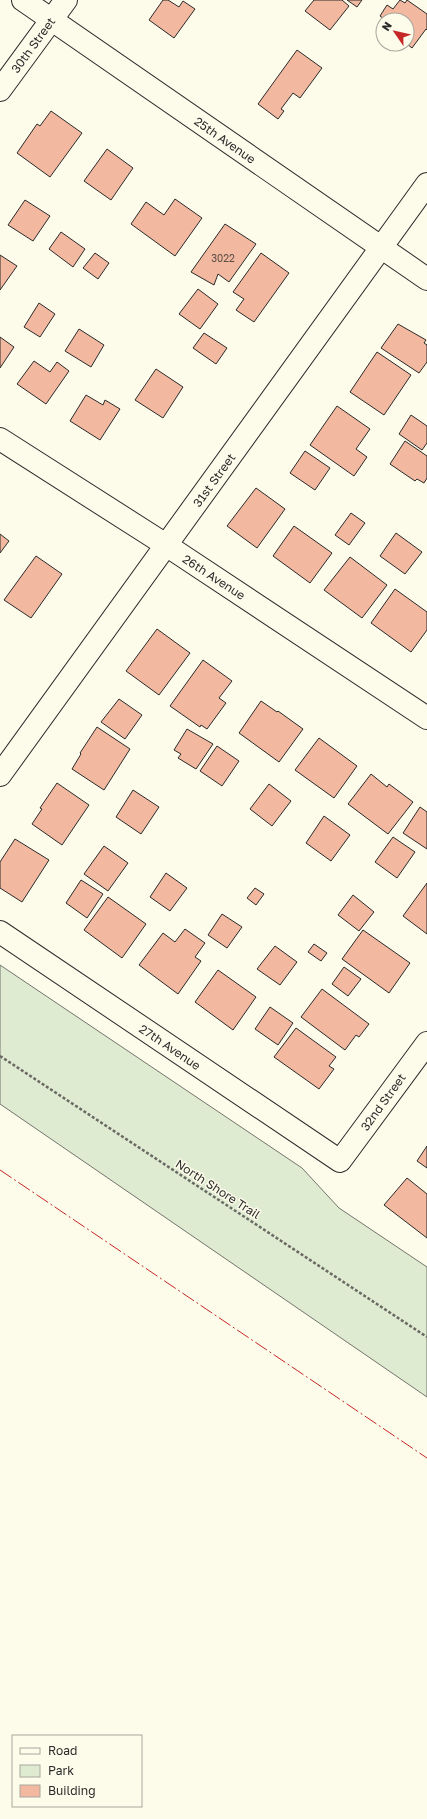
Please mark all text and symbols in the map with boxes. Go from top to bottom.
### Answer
north arrow [375,12,415,52]
street label: 30th Street [8,14,58,76]
text: N [379,19,394,33]
street label: 25th Avenue [191,113,259,167]
house number: 3022 [211,252,235,264]
street label: 31st Street [190,450,239,510]
street label: 26th Avenue [180,551,248,603]
street label: 27th Avenue [136,1021,204,1073]
street label: 32nd Street [357,1070,409,1134]
street label: North Shore Trail [173,1156,263,1222]
legend [12,1735,142,1807]
text: Road [48,1743,77,1758]
text: Park [48,1763,74,1778]
text: Building [48,1783,96,1798]

